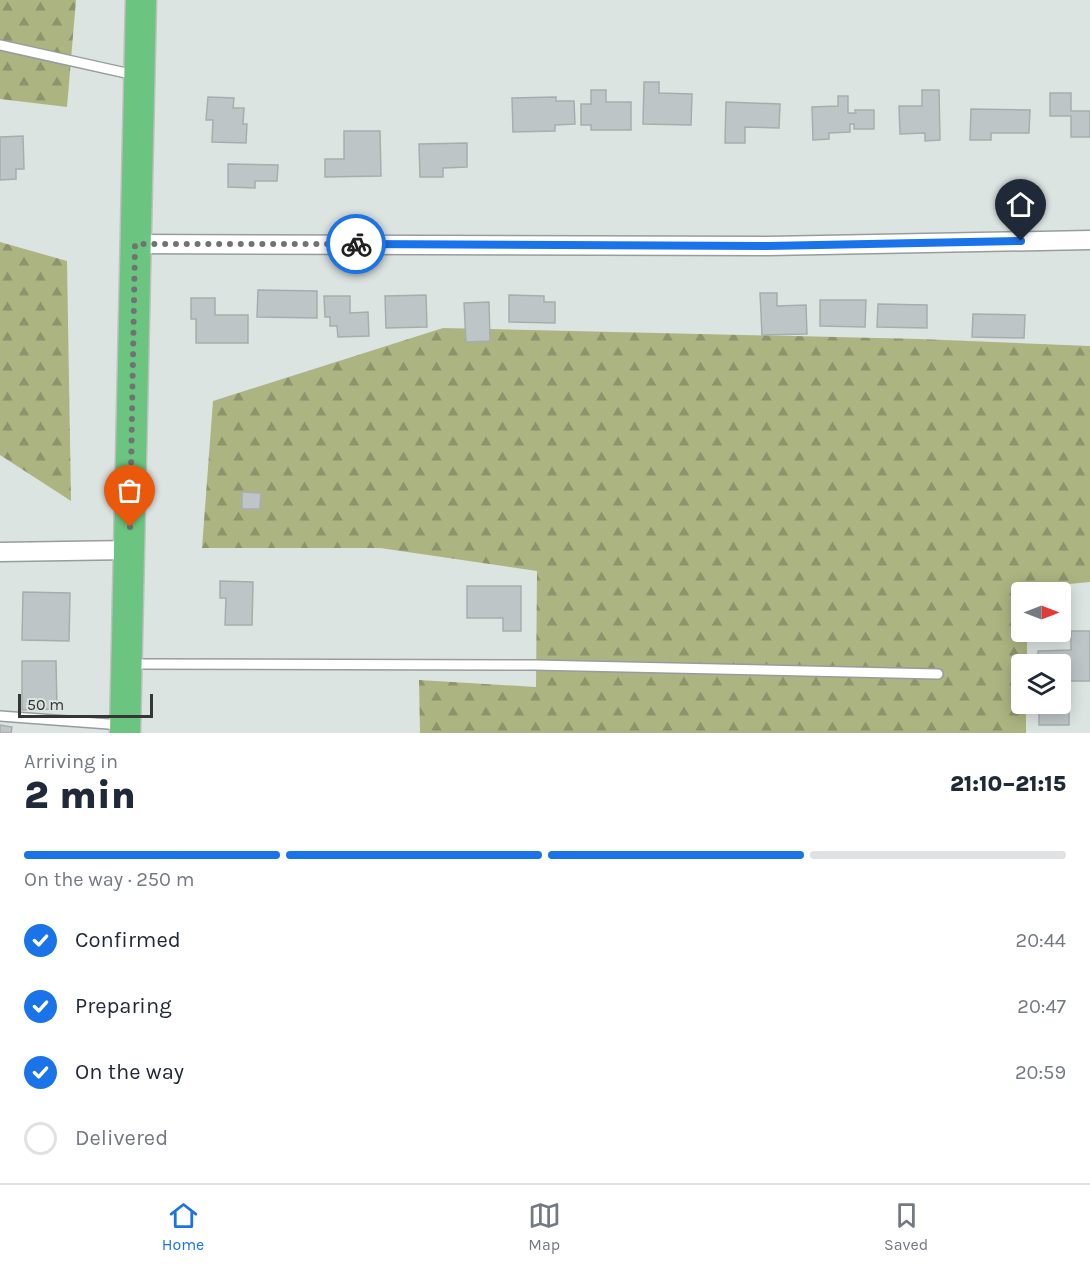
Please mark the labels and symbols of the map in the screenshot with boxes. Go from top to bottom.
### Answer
pin [995,179,1046,241]
courier [326,214,386,274]
pin [104,465,155,527]
north arrow [1011,582,1071,642]
scale bar [18,691,153,718]

